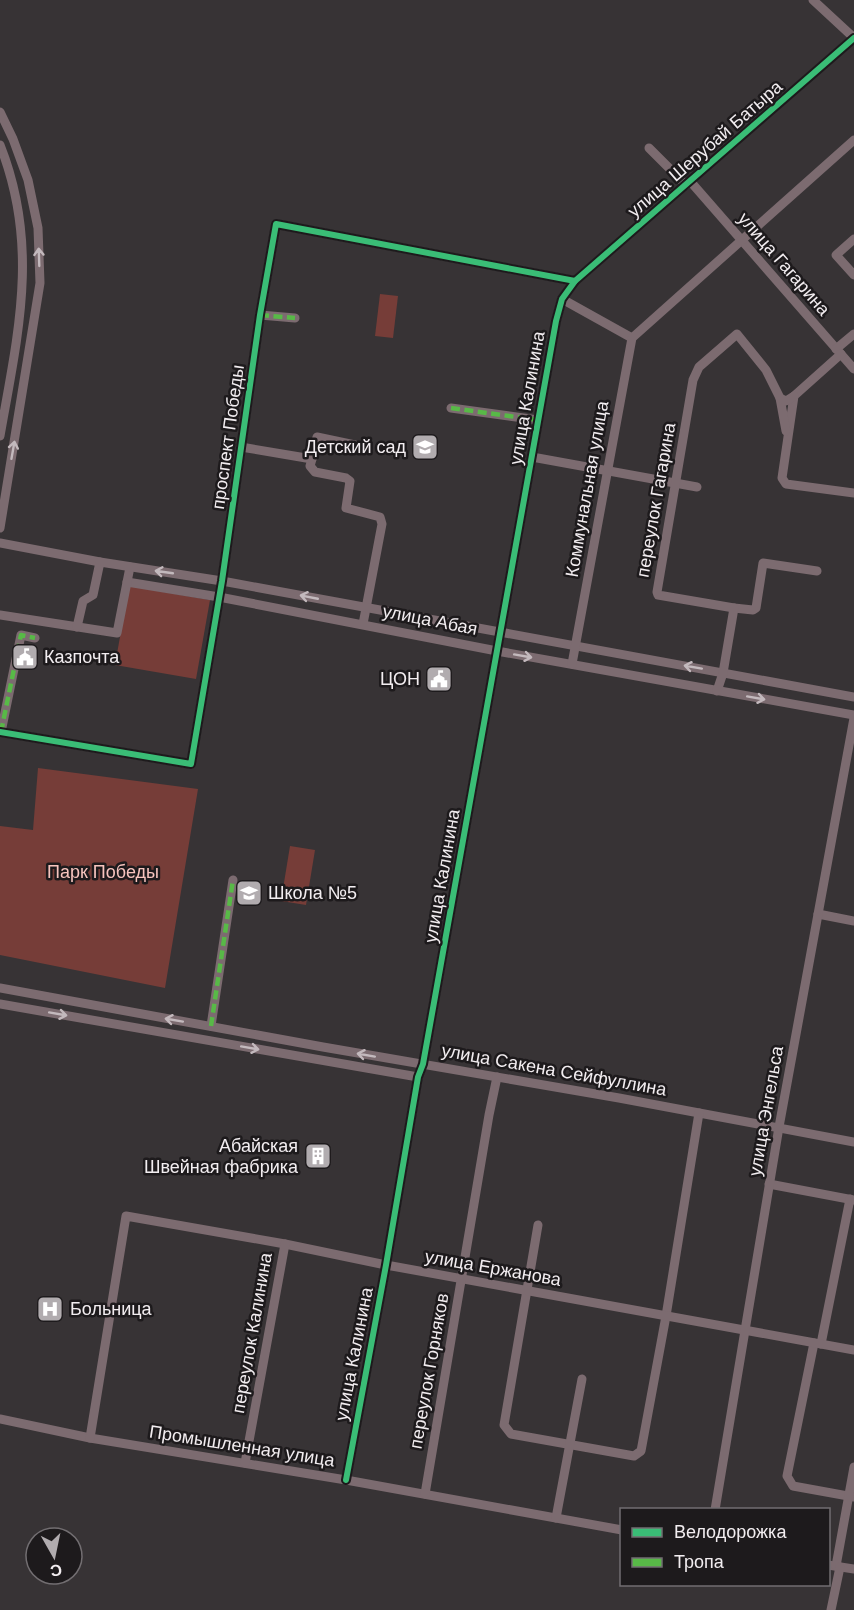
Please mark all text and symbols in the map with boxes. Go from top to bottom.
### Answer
street label: улица Шерубай Батыра [624,76,787,221]
street label: улица Гагарина [734,209,835,320]
one-way arrow [33,247,44,267]
street label: улица Калинина [505,329,549,466]
street label: проспект Победы [208,363,248,511]
street label: Коммунальная улица [562,398,613,579]
street label: переулок Гагарина [633,420,680,579]
school or university icon: Детский сад [410,432,440,462]
place label: Детский сад [305,437,406,457]
one-way arrow [8,440,19,460]
one-way arrow [155,567,174,578]
one-way arrow [299,591,319,602]
street label: улица Абая [381,601,479,639]
public building icon: Казпочта [10,642,40,672]
place label: Казпочта [44,647,120,667]
one-way arrow [513,650,533,661]
one-way arrow [684,661,703,672]
public building icon: ЦОН [424,664,454,694]
place label: ЦОН [380,669,420,689]
one-way arrow [746,693,766,704]
street label: улица Калинина [420,807,464,944]
park label: Парк Победы [47,862,159,882]
school or university icon: Школа №5 [234,878,264,908]
place label: Школа №5 [268,883,357,903]
one-way arrow [47,1009,67,1020]
one-way arrow [165,1014,184,1025]
street label: улица Сакена Сейфуллина [440,1040,669,1100]
one-way arrow [239,1043,259,1054]
street label: улица Энгельса [745,1043,787,1178]
one-way arrow [356,1049,376,1060]
place label: Абайская Швейная фабрика [144,1136,299,1177]
building icon: Абайская Швейная фабрика [303,1141,333,1171]
street label: улица Ержанова [423,1246,564,1290]
street label: переулок Калинина [228,1250,276,1415]
street label: улица Калинина [331,1285,377,1422]
street label: переулок Горняков [405,1292,453,1450]
hospital icon: Больница [35,1294,65,1324]
place label: Больница [70,1299,153,1319]
street label: Промышленная улица [148,1421,337,1471]
legend [620,1508,830,1586]
text: Велодорожка [674,1522,787,1542]
north arrow [24,1526,84,1586]
text: Тропа [674,1552,725,1572]
text: С [49,1561,63,1580]

